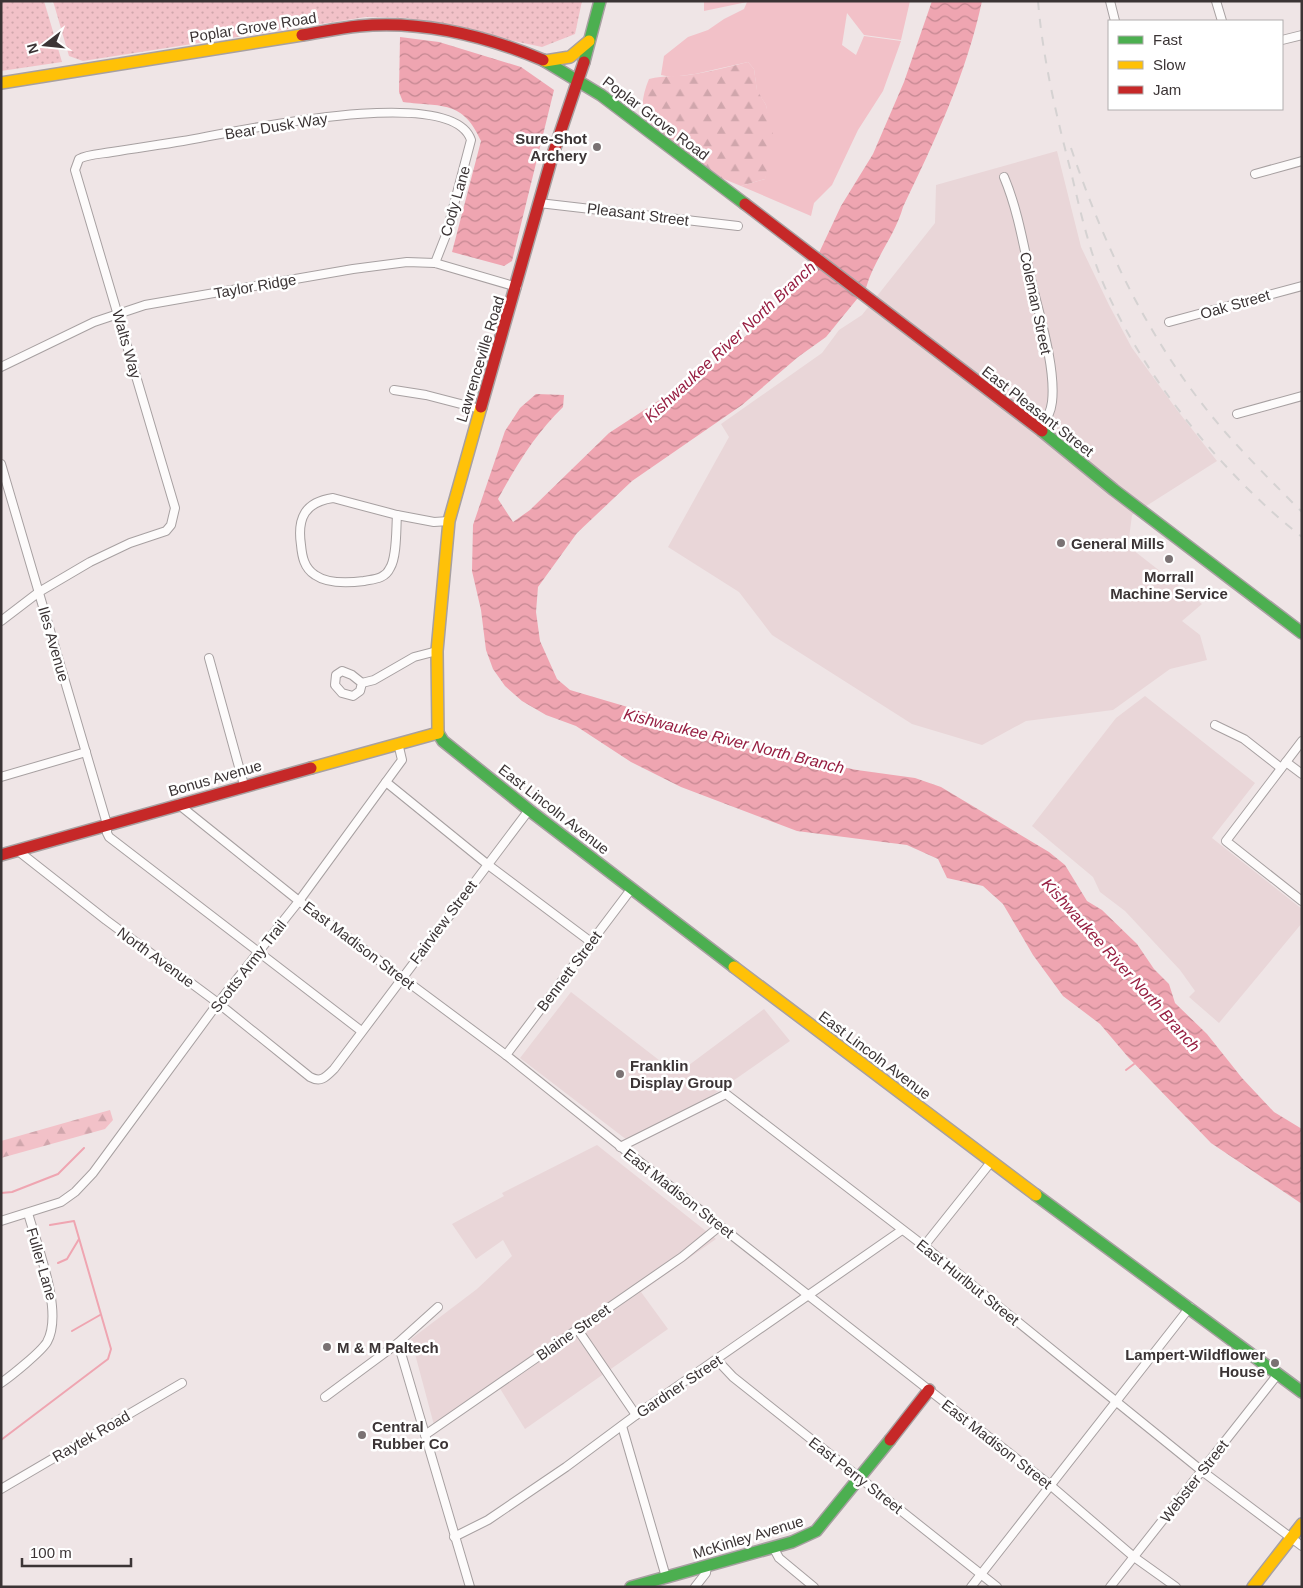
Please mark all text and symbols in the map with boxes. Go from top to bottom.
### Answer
street label: Poplar Grove Road [188,9,318,45]
north arrow [20,20,70,70]
legend [1108,20,1283,110]
text: Fast [1153,31,1183,48]
text: N [23,42,42,56]
text: Slow [1153,56,1186,73]
street label: Poplar Grove Road [600,73,712,163]
text: Jam [1153,81,1181,98]
street label: Bear Dusk Way [223,109,329,143]
place label: Sure-Shot Archery [515,130,588,164]
marker: Sure-Shot Archery [591,141,603,153]
street label: Cody Lane [437,164,473,238]
street label: Pleasant Street [586,199,691,229]
street label: Coleman Street [1017,250,1055,357]
water label: Kishwaukee River North Branch [641,258,819,426]
street label: Taylor Ridge [212,270,298,302]
street label: Oak Street [1198,286,1273,322]
street label: Lawrenceville Road [453,294,507,424]
street label: Walts Way [109,308,145,381]
street label: East Pleasant Street [979,362,1098,460]
place label: General Mills [1071,535,1164,552]
marker: General Mills [1055,537,1067,549]
marker: Morrall Machine Service [1163,553,1175,565]
place label: Morrall Machine Service [1110,568,1228,602]
street label: Iles Avenue [35,605,73,683]
water label: Kishwaukee River North Branch [622,705,846,777]
street label: Bonus Avenue [166,757,264,799]
street label: East Lincoln Avenue [495,761,613,857]
water label: Kishwaukee River North Branch [1039,875,1203,1055]
street label: Fairview Street [406,876,480,967]
street label: East Madison Street [300,898,419,993]
street label: Scotts Army Trail [207,916,289,1016]
street label: North Avenue [114,923,198,991]
street label: Bennett Street [533,927,605,1014]
street label: East Lincoln Avenue [816,1007,934,1103]
place label: Franklin Display Group [630,1057,733,1091]
marker: Franklin Display Group [614,1068,626,1080]
street label: East Madison Street [621,1145,738,1242]
street label: Fuller Lane [23,1226,61,1302]
street label: East Hurlbut Street [913,1236,1023,1329]
street label: Blaine Street [533,1300,614,1364]
place label: M & M Paltech [337,1339,439,1356]
marker: M & M Paltech [321,1341,333,1353]
place label: Lampert-Wildflower House [1125,1346,1265,1380]
street label: Gardner Street [633,1351,726,1421]
marker: Lampert-Wildflower House [1269,1357,1281,1369]
street label: East Madison Street [939,1396,1056,1493]
street label: Raytek Road [49,1407,133,1465]
place label: Central Rubber Co [372,1418,449,1452]
marker: Central Rubber Co [356,1429,368,1441]
street label: East Perry Street [806,1433,907,1517]
street label: Webster Street [1157,1436,1232,1526]
street label: McKinley Avenue [691,1512,805,1562]
scale bar [22,1536,131,1568]
text: 100 m [30,1544,72,1561]

